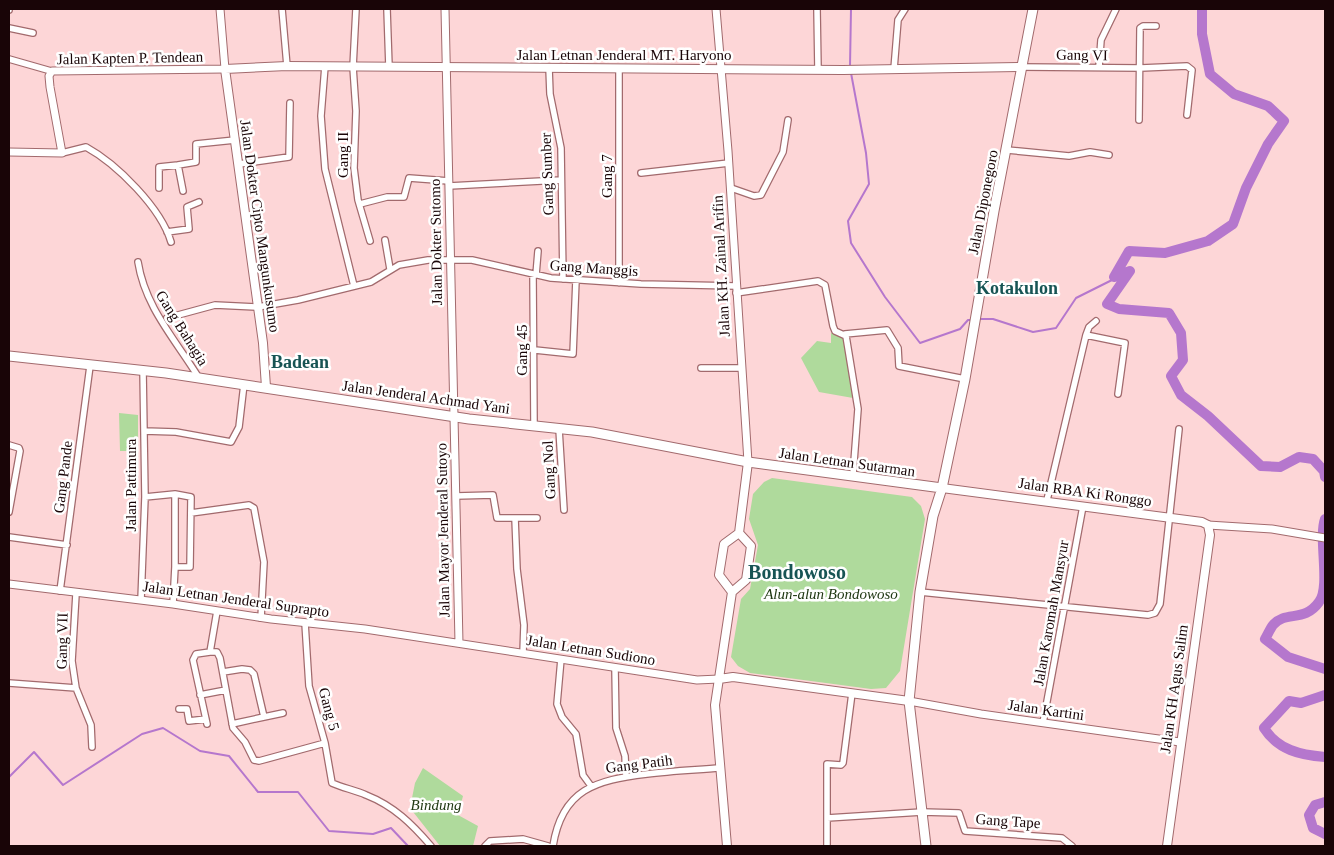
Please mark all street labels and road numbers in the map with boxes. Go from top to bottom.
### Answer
street label: Jalan Letnan Jenderal MT. Haryono [516,47,732,63]
street label: Gang VI [1056,47,1108,63]
street label: Jalan Kapten P. Tendean [57,49,204,67]
street label: Jalan Dokter Cipto Mangunkusumo [237,119,283,333]
street label: Gang II [335,132,351,178]
street label: Gang Sumber [538,132,556,216]
street label: Jalan Diponegoro [965,148,1001,256]
street label: Gang 7 [599,154,615,198]
street label: Jalan Dokter Sutomo [427,179,445,305]
street label: Jalan KH. Zainal Arifin [709,194,733,337]
street label: Gang Manggis [549,257,639,279]
street label: Gang Bahagia [153,288,212,369]
street label: Gang 45 [514,324,530,376]
street label: Jalan Jenderal Achmad Yani [341,377,511,417]
street label: Jalan Pattimura [123,438,139,531]
street label: Gang Pande [51,440,75,514]
street label: Gang Nol [539,440,559,500]
street label: Jalan Mayor Jenderal Sutoyo [433,443,453,617]
street label: Jalan Letnan Sutarman [778,445,917,480]
street label: Jalan RBA Ki Ronggo [1017,475,1153,509]
street label: Jalan Karomah Mansyur [1030,539,1072,687]
street label: Jalan Letnan Jenderal Suprapto [142,578,330,620]
street label: Gang VII [54,612,70,670]
street label: Jalan KH Agus Salim [1157,623,1191,754]
street label: Jalan Letnan Sudiono [526,632,656,668]
street label: Gang 5 [316,686,342,732]
street label: Jalan Kartini [1007,697,1085,723]
street label: Gang Patih [605,752,674,776]
street label: Gang Tape [975,811,1041,831]

